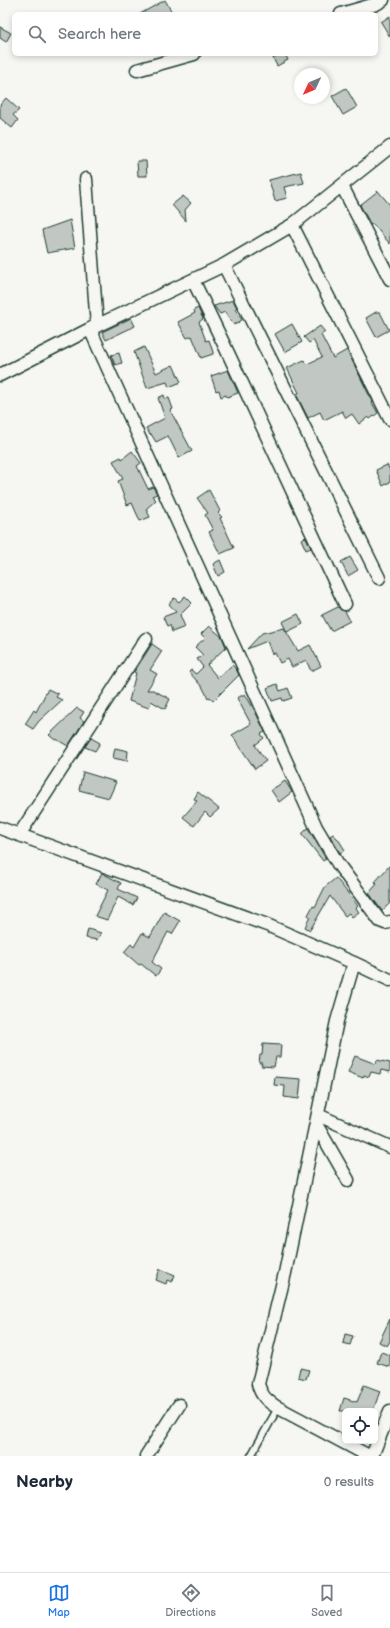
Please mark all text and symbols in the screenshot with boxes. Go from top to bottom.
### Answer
search box [12,12,378,56]
icon: search [26,23,48,45]
text: Search here [58,25,141,44]
north arrow [294,68,330,104]
map controls [342,1408,378,1444]
button: locate [342,1408,378,1444]
text: Nearby [16,1472,73,1492]
text: 0 results [324,1474,374,1490]
tab: Map [48,1582,70,1619]
tab: Directions [165,1582,216,1619]
tab: Saved [311,1582,342,1619]

